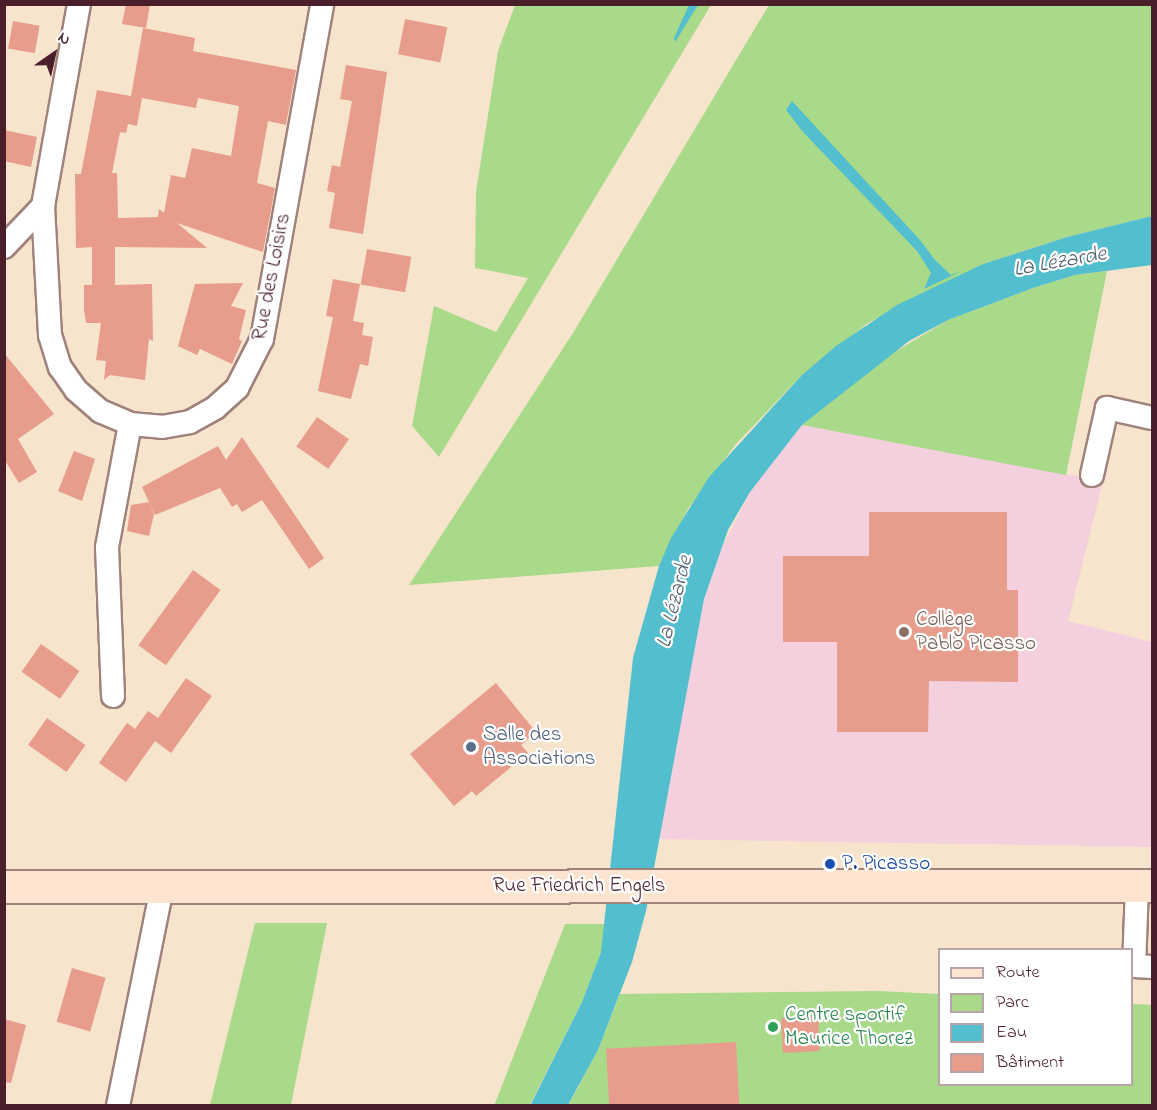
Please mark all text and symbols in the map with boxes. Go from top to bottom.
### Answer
north arrow [24,24,84,84]
text: N [53,26,75,52]
street label: Rue des Loisirs [247,211,297,343]
water label: La Lézarde [1012,242,1108,284]
water label: La Lézarde [652,553,700,651]
place label: Collège Pablo Picasso [916,607,1036,657]
marker: Collège Pablo Picasso [897,625,911,639]
place label: Salle des Associations [483,722,595,772]
marker: Salle des Associations [464,740,478,754]
place label: P. Picasso [842,851,930,877]
marker: P. Picasso [823,857,837,871]
street label: Rue Friedrich Engels [493,873,665,899]
legend [938,948,1133,1086]
text: Route [996,960,1040,986]
text: Parc [996,990,1029,1016]
place label: Centre sportif Maurice Thorez [785,1002,913,1052]
marker: Centre sportif Maurice Thorez [766,1020,780,1034]
text: Eau [996,1020,1027,1046]
text: Bâtiment [996,1050,1064,1076]

